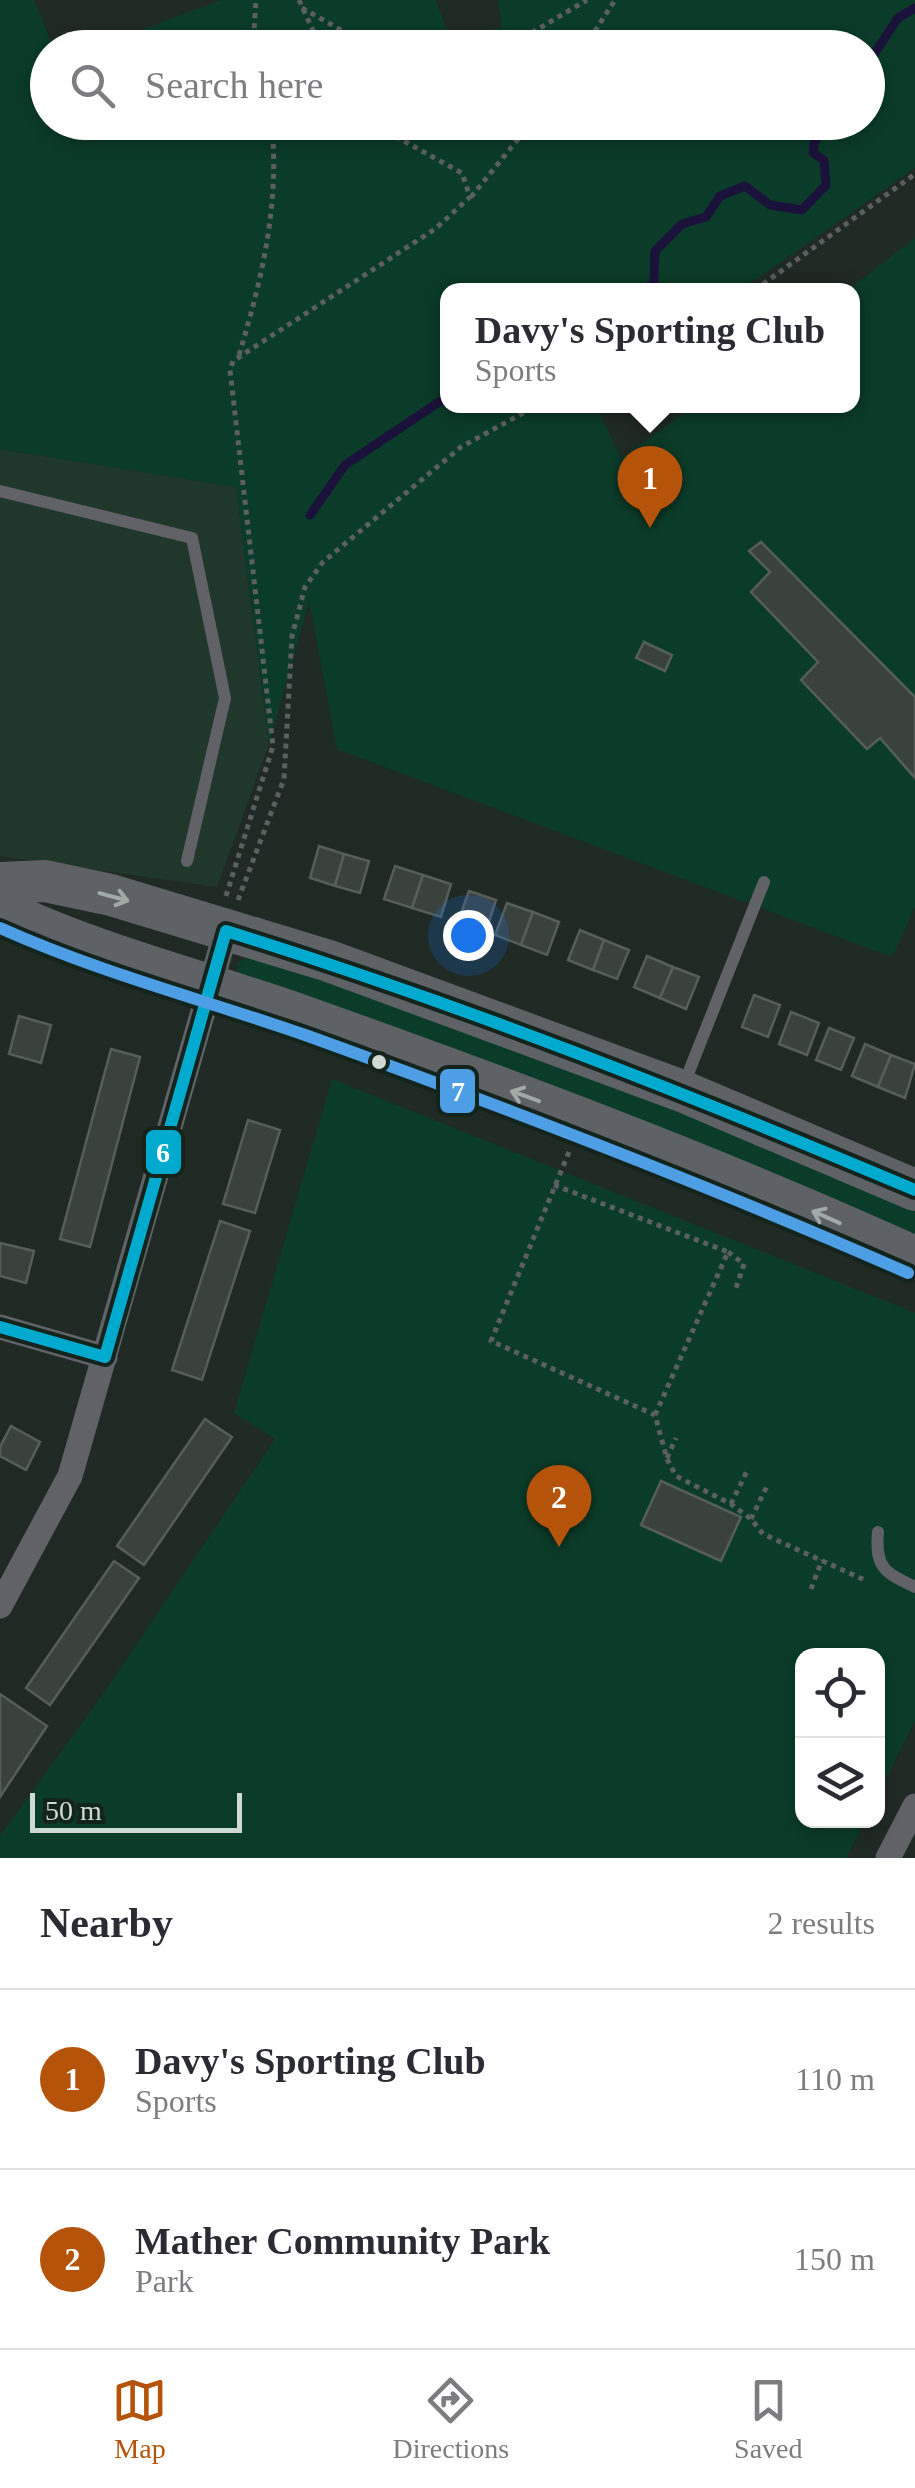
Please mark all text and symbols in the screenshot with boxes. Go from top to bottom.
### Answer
search box [30,30,885,140]
icon: search [65,58,120,113]
text: Search here [145,64,323,106]
popup [440,283,860,413]
text: Davy's Sporting Club [475,309,825,351]
text: Sports [475,352,557,388]
pin: 1 [618,446,682,528]
one-way arrow [98,889,129,908]
your location [443,910,494,961]
unlabelled marker [369,1052,389,1072]
line badge: 7 [438,1067,477,1115]
text: 7 [451,1076,465,1107]
one-way arrow [510,1086,541,1104]
line badge: 6 [144,1128,183,1176]
text: 6 [156,1137,170,1168]
one-way arrow [811,1207,842,1225]
pin: 2 [526,1464,592,1547]
map controls [795,1648,885,1828]
button: locate [795,1648,885,1738]
button: layers [795,1738,885,1828]
scale bar [30,1788,242,1832]
text: 50 m [45,1795,102,1826]
text: Nearby [40,1900,173,1946]
text: 2 results [767,1905,875,1941]
text: Davy's Sporting Club [135,2040,486,2082]
text: 1 [65,2061,81,2097]
text: 110 m [795,2061,875,2097]
text: Sports [135,2083,217,2119]
text: Mather Community Park [135,2220,550,2262]
text: 2 [65,2241,81,2277]
text: 150 m [794,2241,875,2277]
text: Park [135,2263,194,2299]
tab: Map [112,2373,167,2465]
tab: Directions [392,2373,509,2465]
tab: Saved [734,2373,803,2465]

